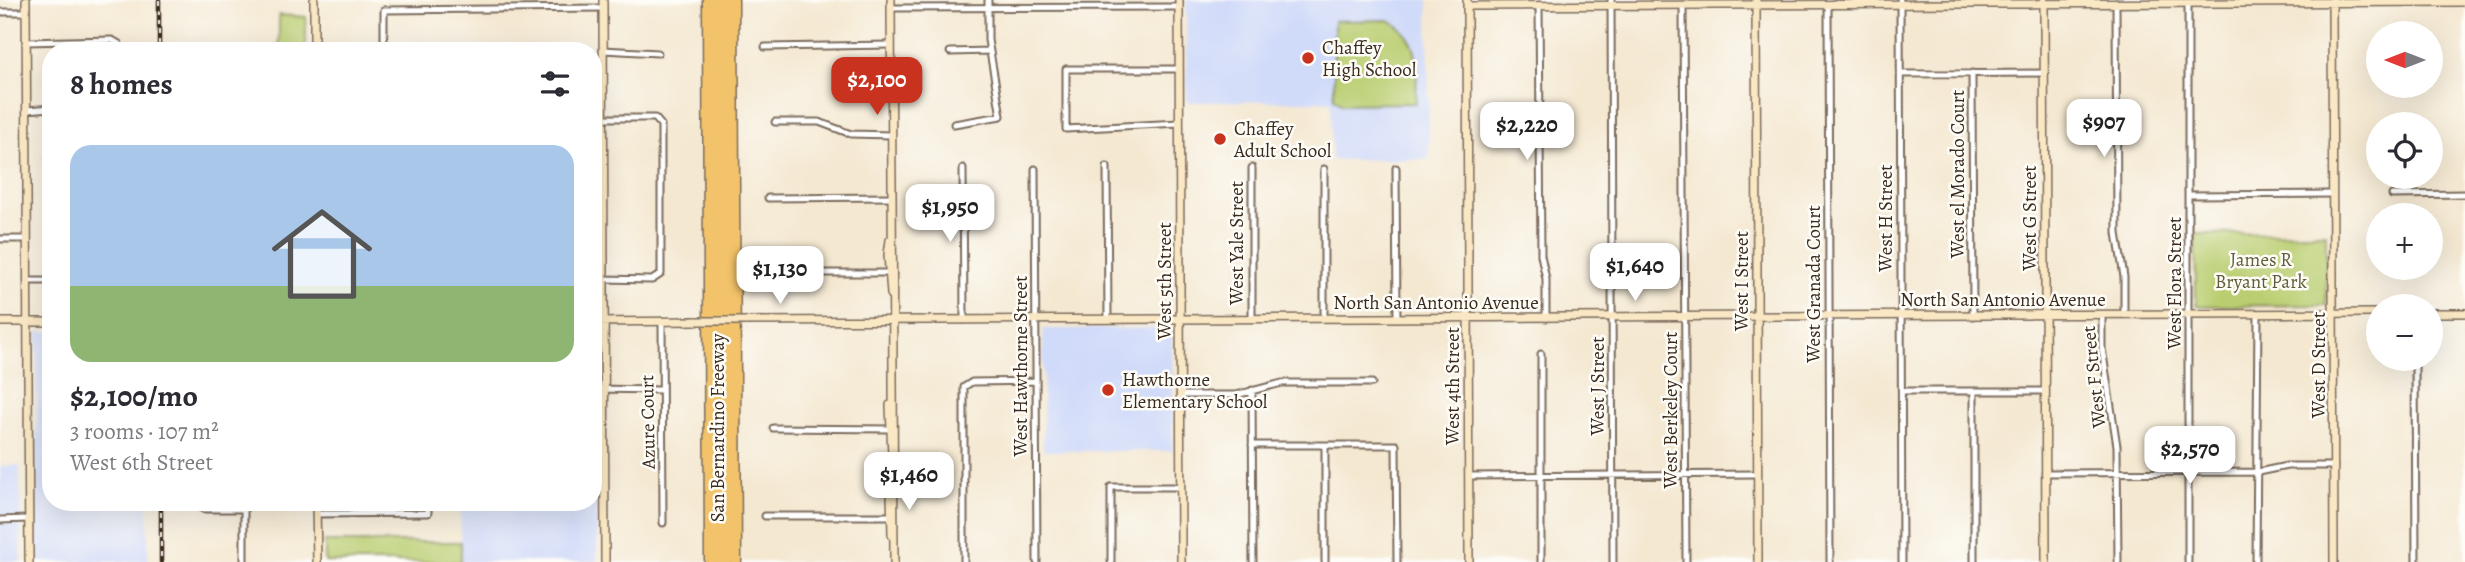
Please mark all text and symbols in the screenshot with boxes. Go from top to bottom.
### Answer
north arrow [2366,21,2443,98]
map controls [2366,21,2443,371]
place label: Chaffey High School [1322,35,1417,83]
marker: Chaffey High School [1300,50,1316,66]
pin: $2,100 [820,58,934,117]
text: 8 homes [70,64,173,104]
text: $2,100 [847,64,907,95]
icon: filters [536,65,574,103]
street label: West el Morado Court [1945,90,1971,259]
pin: $907 [2063,100,2145,159]
pin: $2,220 [1470,102,1584,162]
text: $907 [2083,106,2125,137]
text: $2,220 [1496,109,1558,140]
button: locate [2366,112,2443,189]
place label: Chaffey Adult School [1233,116,1332,164]
marker: Chaffey Adult School [1212,131,1228,147]
street label: West H Street [1873,164,1899,273]
street label: West G Street [2017,165,2043,272]
street label: West Yale Street [1224,181,1250,306]
pin: $1,950 [893,184,1007,244]
icon: home [259,191,385,317]
text: $1,950 [921,191,979,222]
button: + [2366,203,2443,280]
street label: West Granada Court [1801,205,1827,364]
street label: West Flora Street [2162,217,2188,350]
street label: West 5th Street [1152,222,1178,341]
street label: West I Street [1729,231,1755,332]
pin: $1,640 [1578,244,1692,303]
pin: $1,130 [723,246,837,306]
park label: James R Bryant Park [2215,247,2307,295]
text: $1,640 [1606,250,1664,281]
text: $1,130 [753,253,807,284]
street label: West Hawthorne Street [1008,276,1034,457]
street label: North San Antonio Avenue [1900,287,2106,313]
street label: North San Antonio Avenue [1333,290,1539,316]
button: − [2366,294,2443,371]
street label: West D Street [2306,312,2332,419]
street label: West F Street [2076,324,2112,430]
street label: West 4th Street [1440,327,1466,446]
street label: West Berkeley Court [1658,331,1684,490]
street label: San Bernardino Freeway [705,333,731,522]
street label: West J Street [1585,336,1611,437]
place label: Hawthorne Elementary School [1122,367,1268,415]
street label: Azure Court [634,375,662,470]
text: $2,100/mo [70,376,198,416]
marker: Hawthorne Elementary School [1100,382,1116,398]
text: 3 rooms · 107 m² [70,416,219,447]
pin: $2,570 [2133,426,2247,486]
text: $2,570 [2160,433,2220,464]
text: West 6th Street [70,447,213,478]
pin: $1,460 [852,452,966,512]
text: $1,460 [880,459,938,490]

